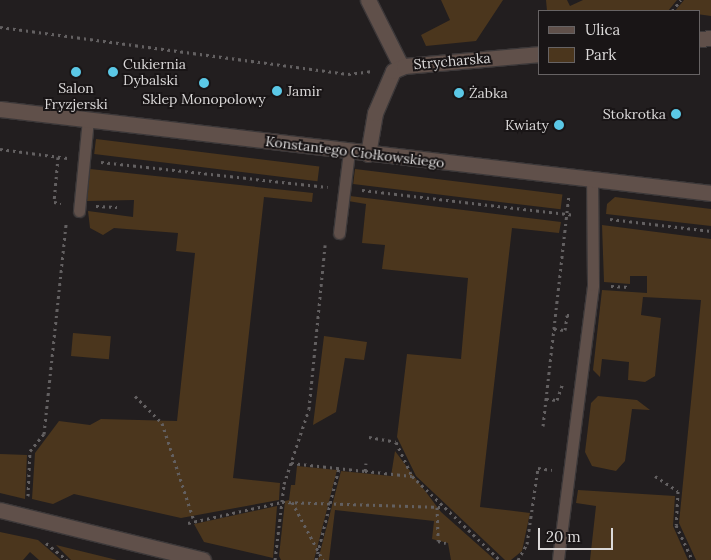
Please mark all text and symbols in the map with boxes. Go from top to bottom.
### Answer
legend [538,10,701,75]
text: Ulica [585,20,620,39]
text: Park [585,45,616,64]
street label: Strycharska [413,49,491,73]
place label: Cukiernia Dybalski [123,56,186,88]
marker: Salon Fryzjerski [70,66,82,78]
marker: Cukiernia Dybalski [107,66,119,78]
marker: Sklep Monopolowy [198,77,210,89]
place label: Salon Fryzjerski [44,80,108,112]
place label: Jamir [287,83,322,99]
marker: Jamir [271,85,283,97]
place label: Żabka [469,85,508,101]
marker: Żabka [453,87,465,99]
place label: Sklep Monopolowy [142,91,266,107]
place label: Stokrotka [603,106,666,122]
marker: Stokrotka [670,108,682,120]
place label: Kwiaty [505,117,549,133]
marker: Kwiaty [553,119,565,131]
street label: Konstantego Ciołkowskiego [265,133,445,171]
scale bar [541,518,616,550]
text: 20 m [546,527,581,546]

